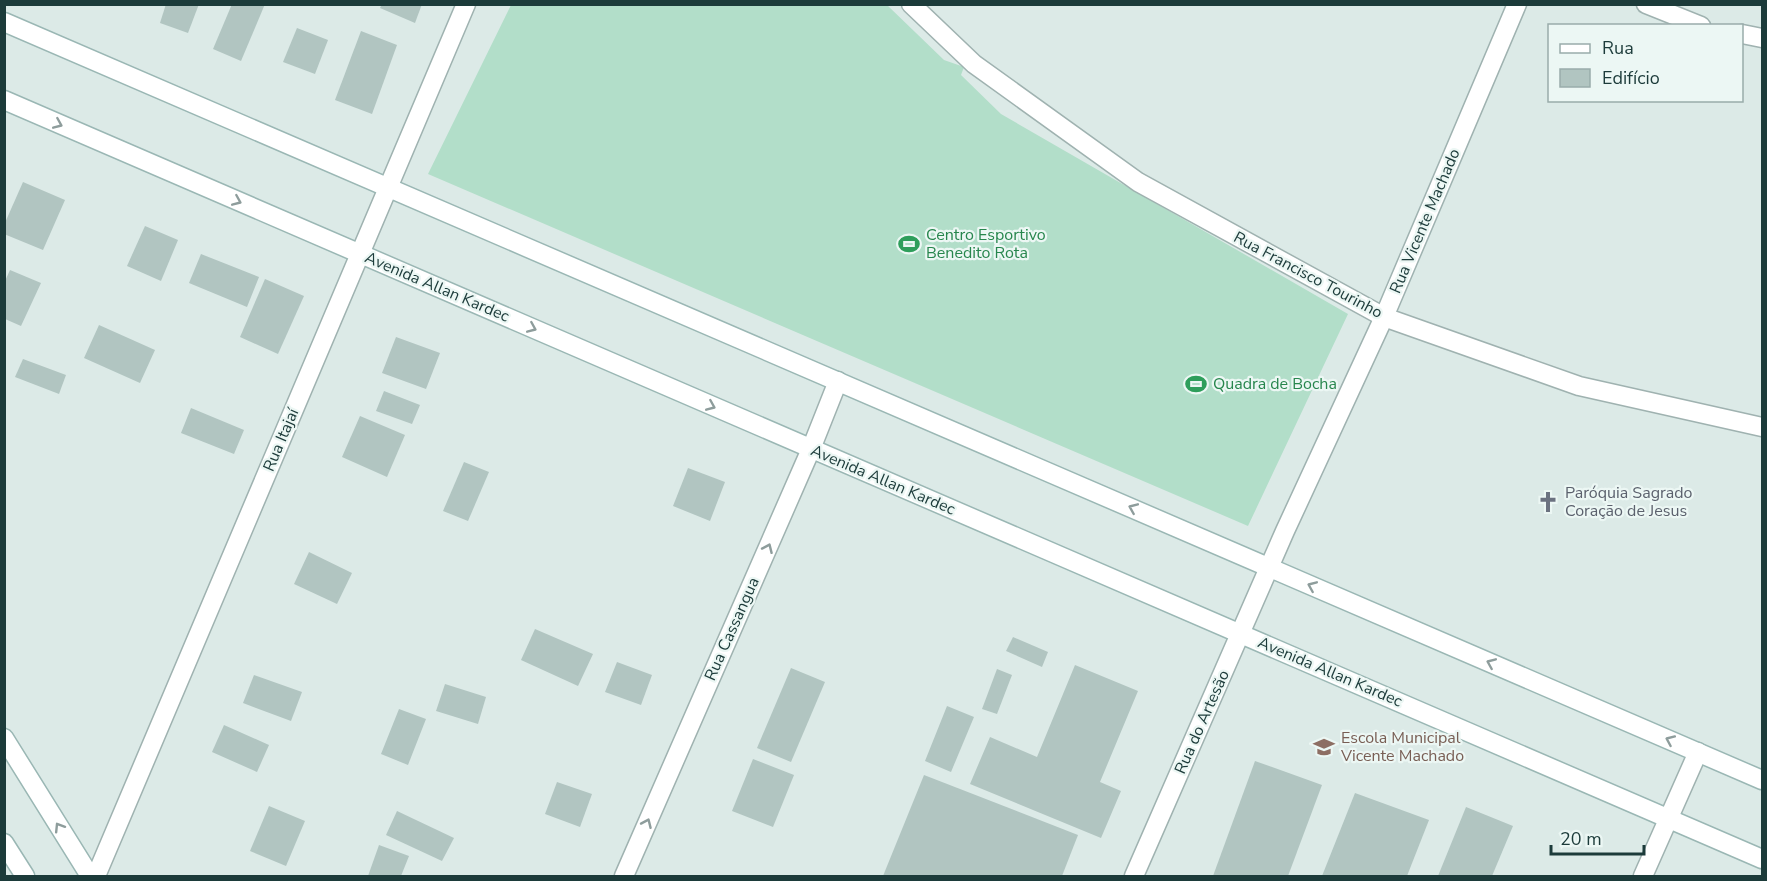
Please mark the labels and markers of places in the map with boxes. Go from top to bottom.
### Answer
place label: Centro Esportivo Benedito Rota [926,224,1046,264]
sports icon: Centro Esportivo Benedito Rota [897,232,921,256]
sports icon: Quadra de Bocha [1184,372,1208,396]
place label: Quadra de Bocha [1213,373,1337,395]
place label: Paróquia Sagrado Coração de Jesus [1565,482,1693,522]
church icon: Paróquia Sagrado Coração de Jesus [1536,490,1560,514]
place label: Escola Municipal Vicente Machado [1340,727,1464,767]
school or university icon: Escola Municipal Vicente Machado [1312,735,1336,759]

